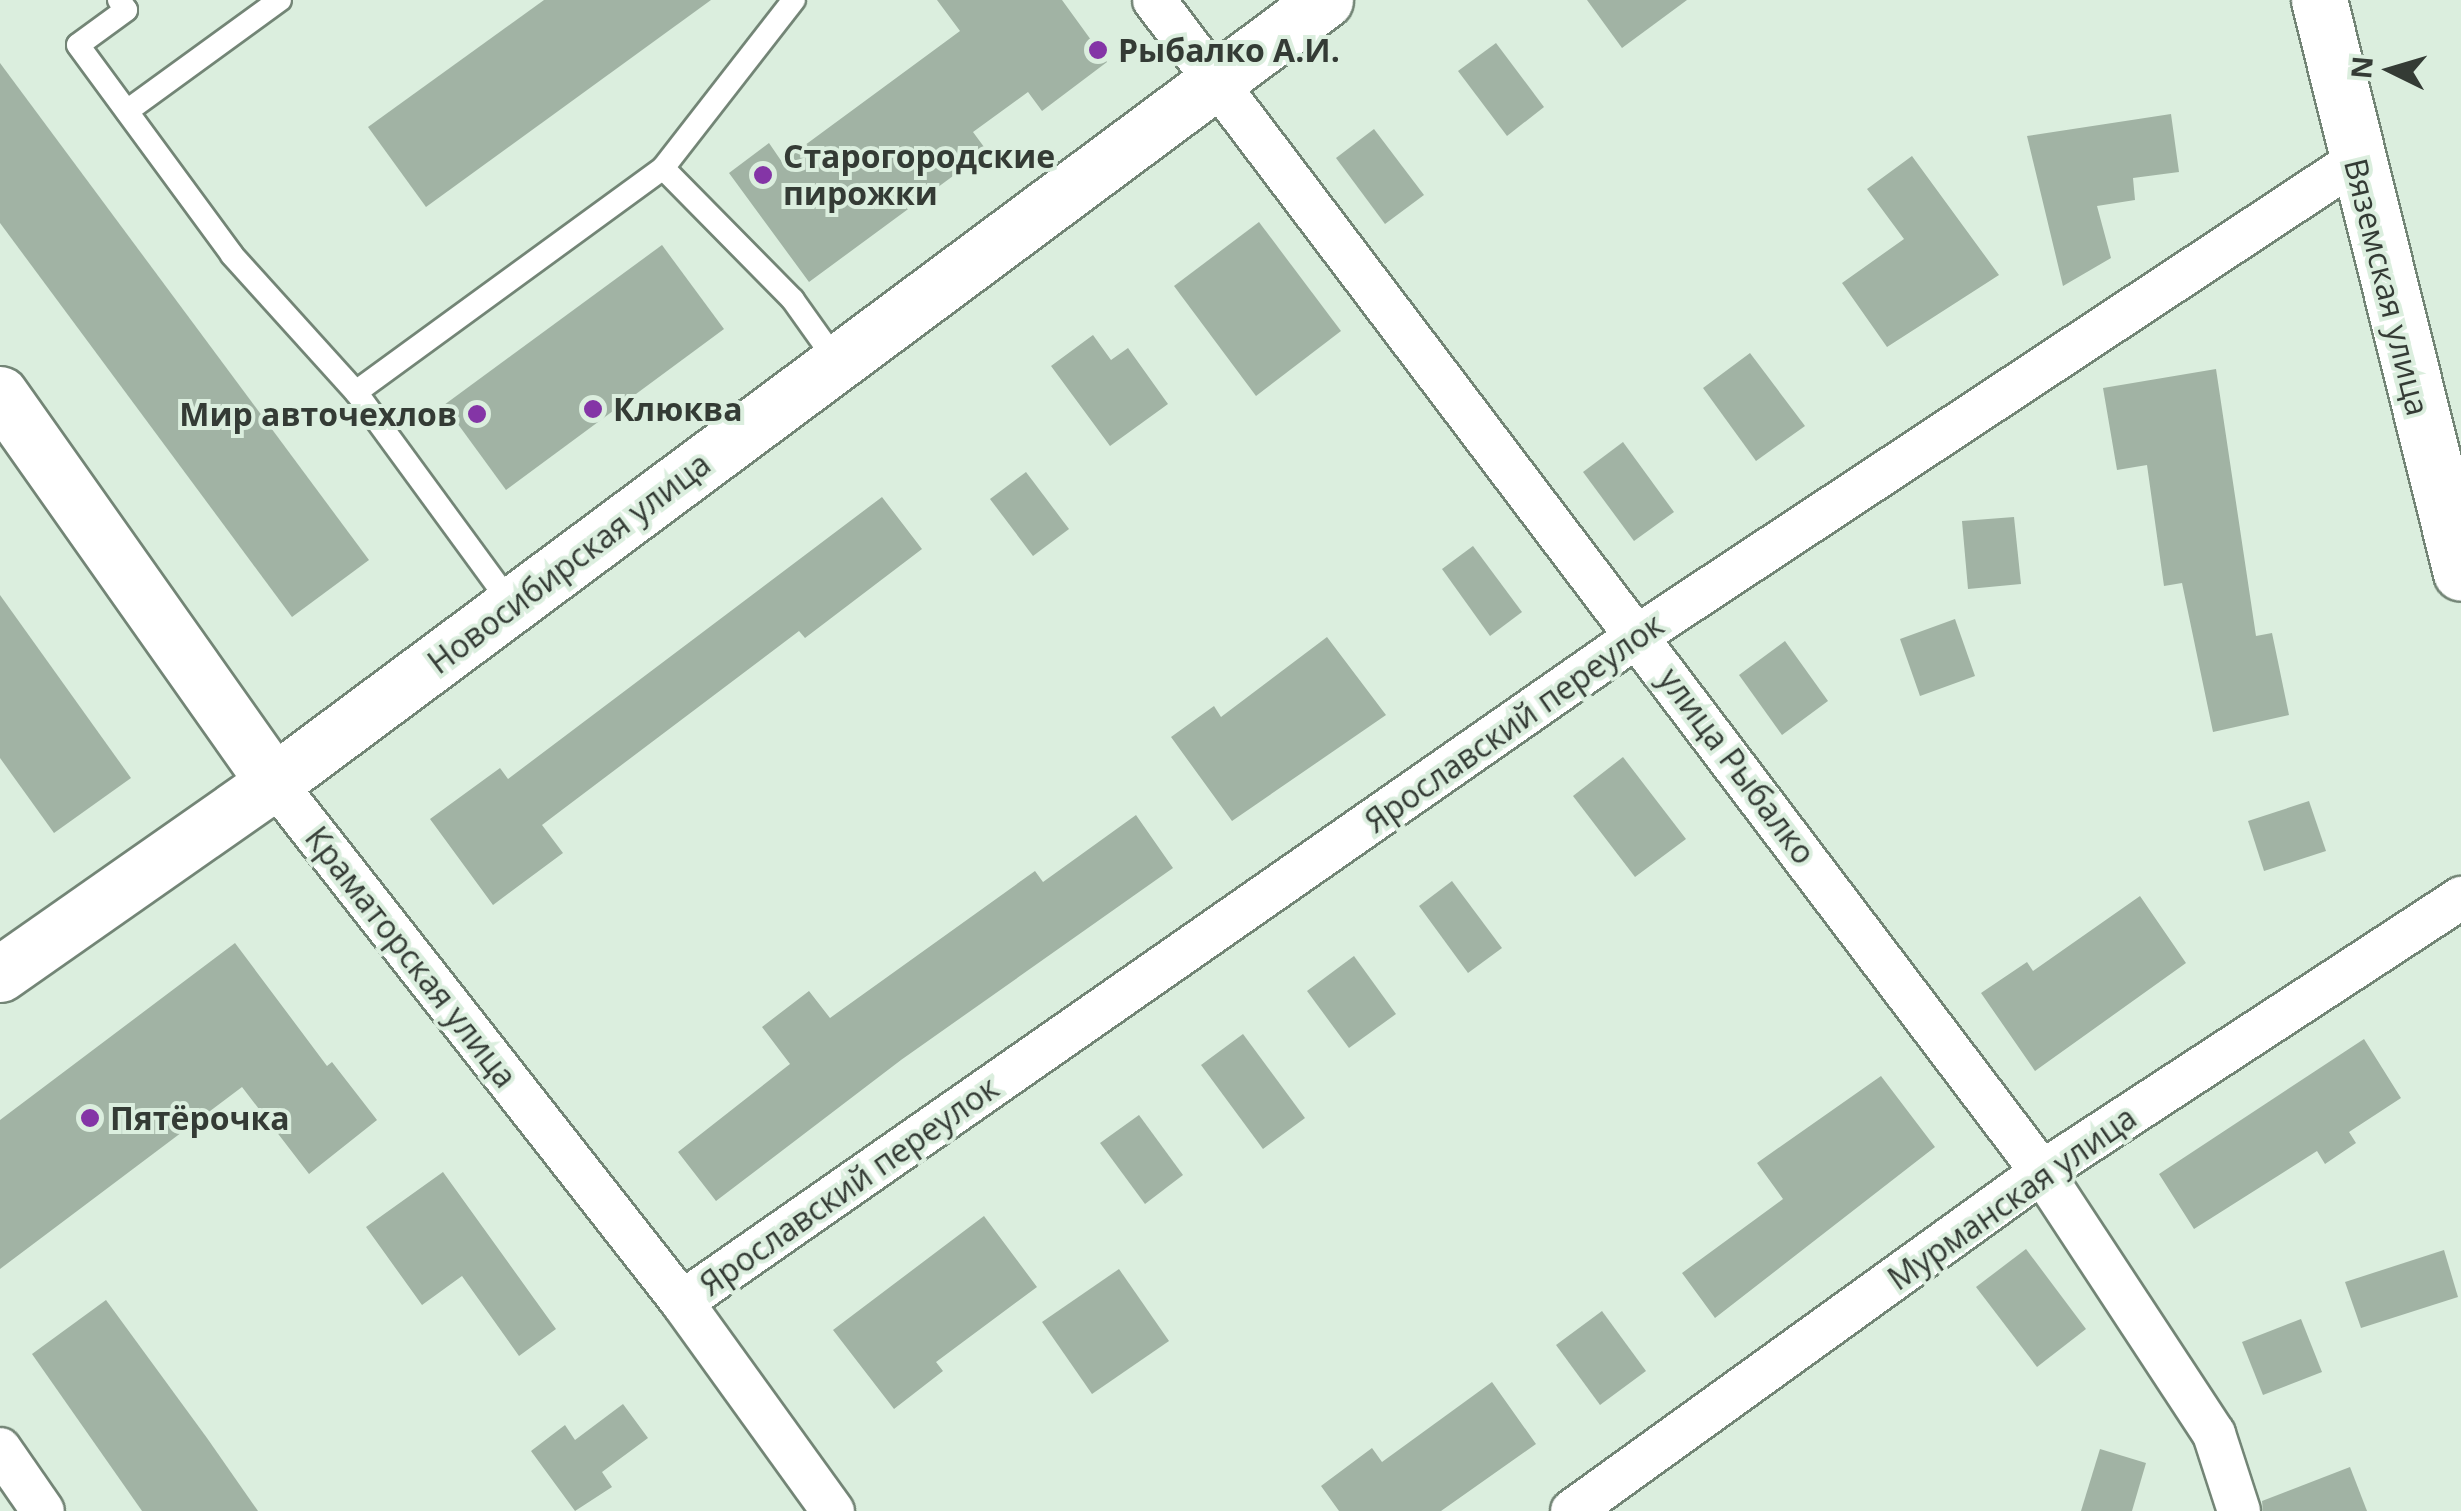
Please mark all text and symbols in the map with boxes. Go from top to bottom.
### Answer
north arrow [2341,20,2441,120]
place label: Рыбалко А.И. [1118,31,1340,69]
marker: Рыбалко А.И. [1087,39,1109,61]
text: N [2341,54,2381,80]
place label: Старогородские пирожки [783,138,1055,213]
street label: Вяземская улица [2337,155,2437,419]
marker: Старогородские пирожки [752,164,774,186]
place label: Клюква [613,390,742,428]
place label: Мир авточехлов [179,395,457,433]
marker: Клюква [582,398,604,420]
marker: Мир авточехлов [466,403,488,425]
street label: Новосибирская улица [420,444,718,682]
street label: Ярославский переулок [1358,605,1670,841]
street label: улица Рыбалко [1651,660,1823,872]
street label: Краматорская улица [297,819,525,1095]
street label: Ярославский переулок [693,1068,1005,1304]
street label: Мурманская улица [1881,1098,2143,1298]
place label: Пятёрочка [110,1099,290,1137]
marker: Пятёрочка [79,1107,101,1129]

